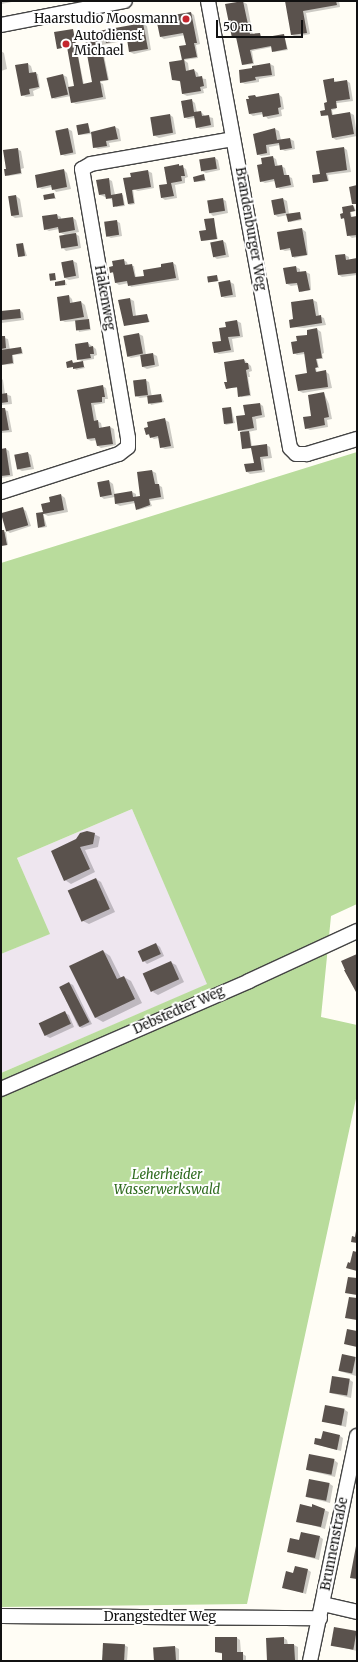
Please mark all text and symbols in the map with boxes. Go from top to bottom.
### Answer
place label: Haarstudio Moosmann [34,11,178,27]
scale bar [218,12,305,38]
marker: Haarstudio Moosmann [181,14,191,24]
text: 50 m [223,19,252,34]
place label: Autodienst Michael [74,29,143,60]
marker: Autodienst Michael [61,39,71,49]
street label: Brandenburger Weg [231,166,269,292]
street label: Hakenweg [91,264,117,332]
street label: Debstedter Weg [131,984,227,1038]
park label: Leherheider Wasserwerkswald [114,1168,220,1199]
street label: Brunnenstraße [318,1496,352,1592]
street label: Drangstedter Weg [104,1609,216,1625]

